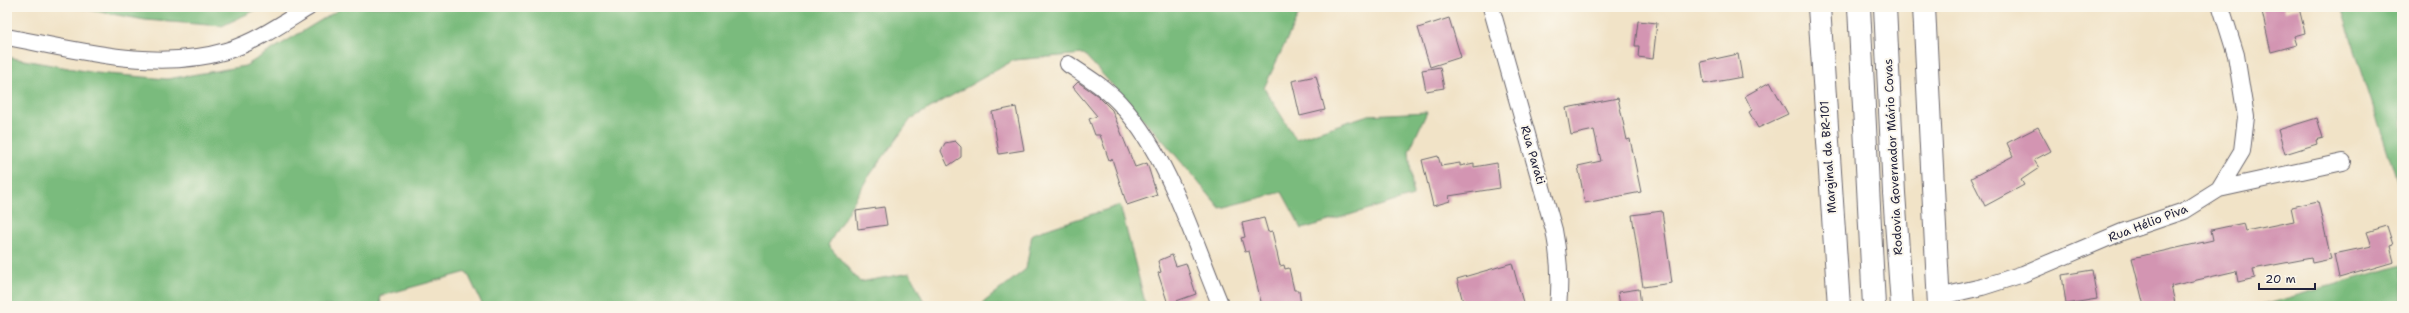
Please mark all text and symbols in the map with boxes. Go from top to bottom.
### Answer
street label: Rodovia Governador Mário Covas [1880,58,1906,256]
street label: Marginal da BR-101 [1816,100,1840,214]
street label: Rua Parati [1517,124,1549,186]
street label: Rua Hélio Piva [2106,200,2190,245]
scale bar [2259,265,2315,291]
text: 20 m [2265,271,2296,287]

